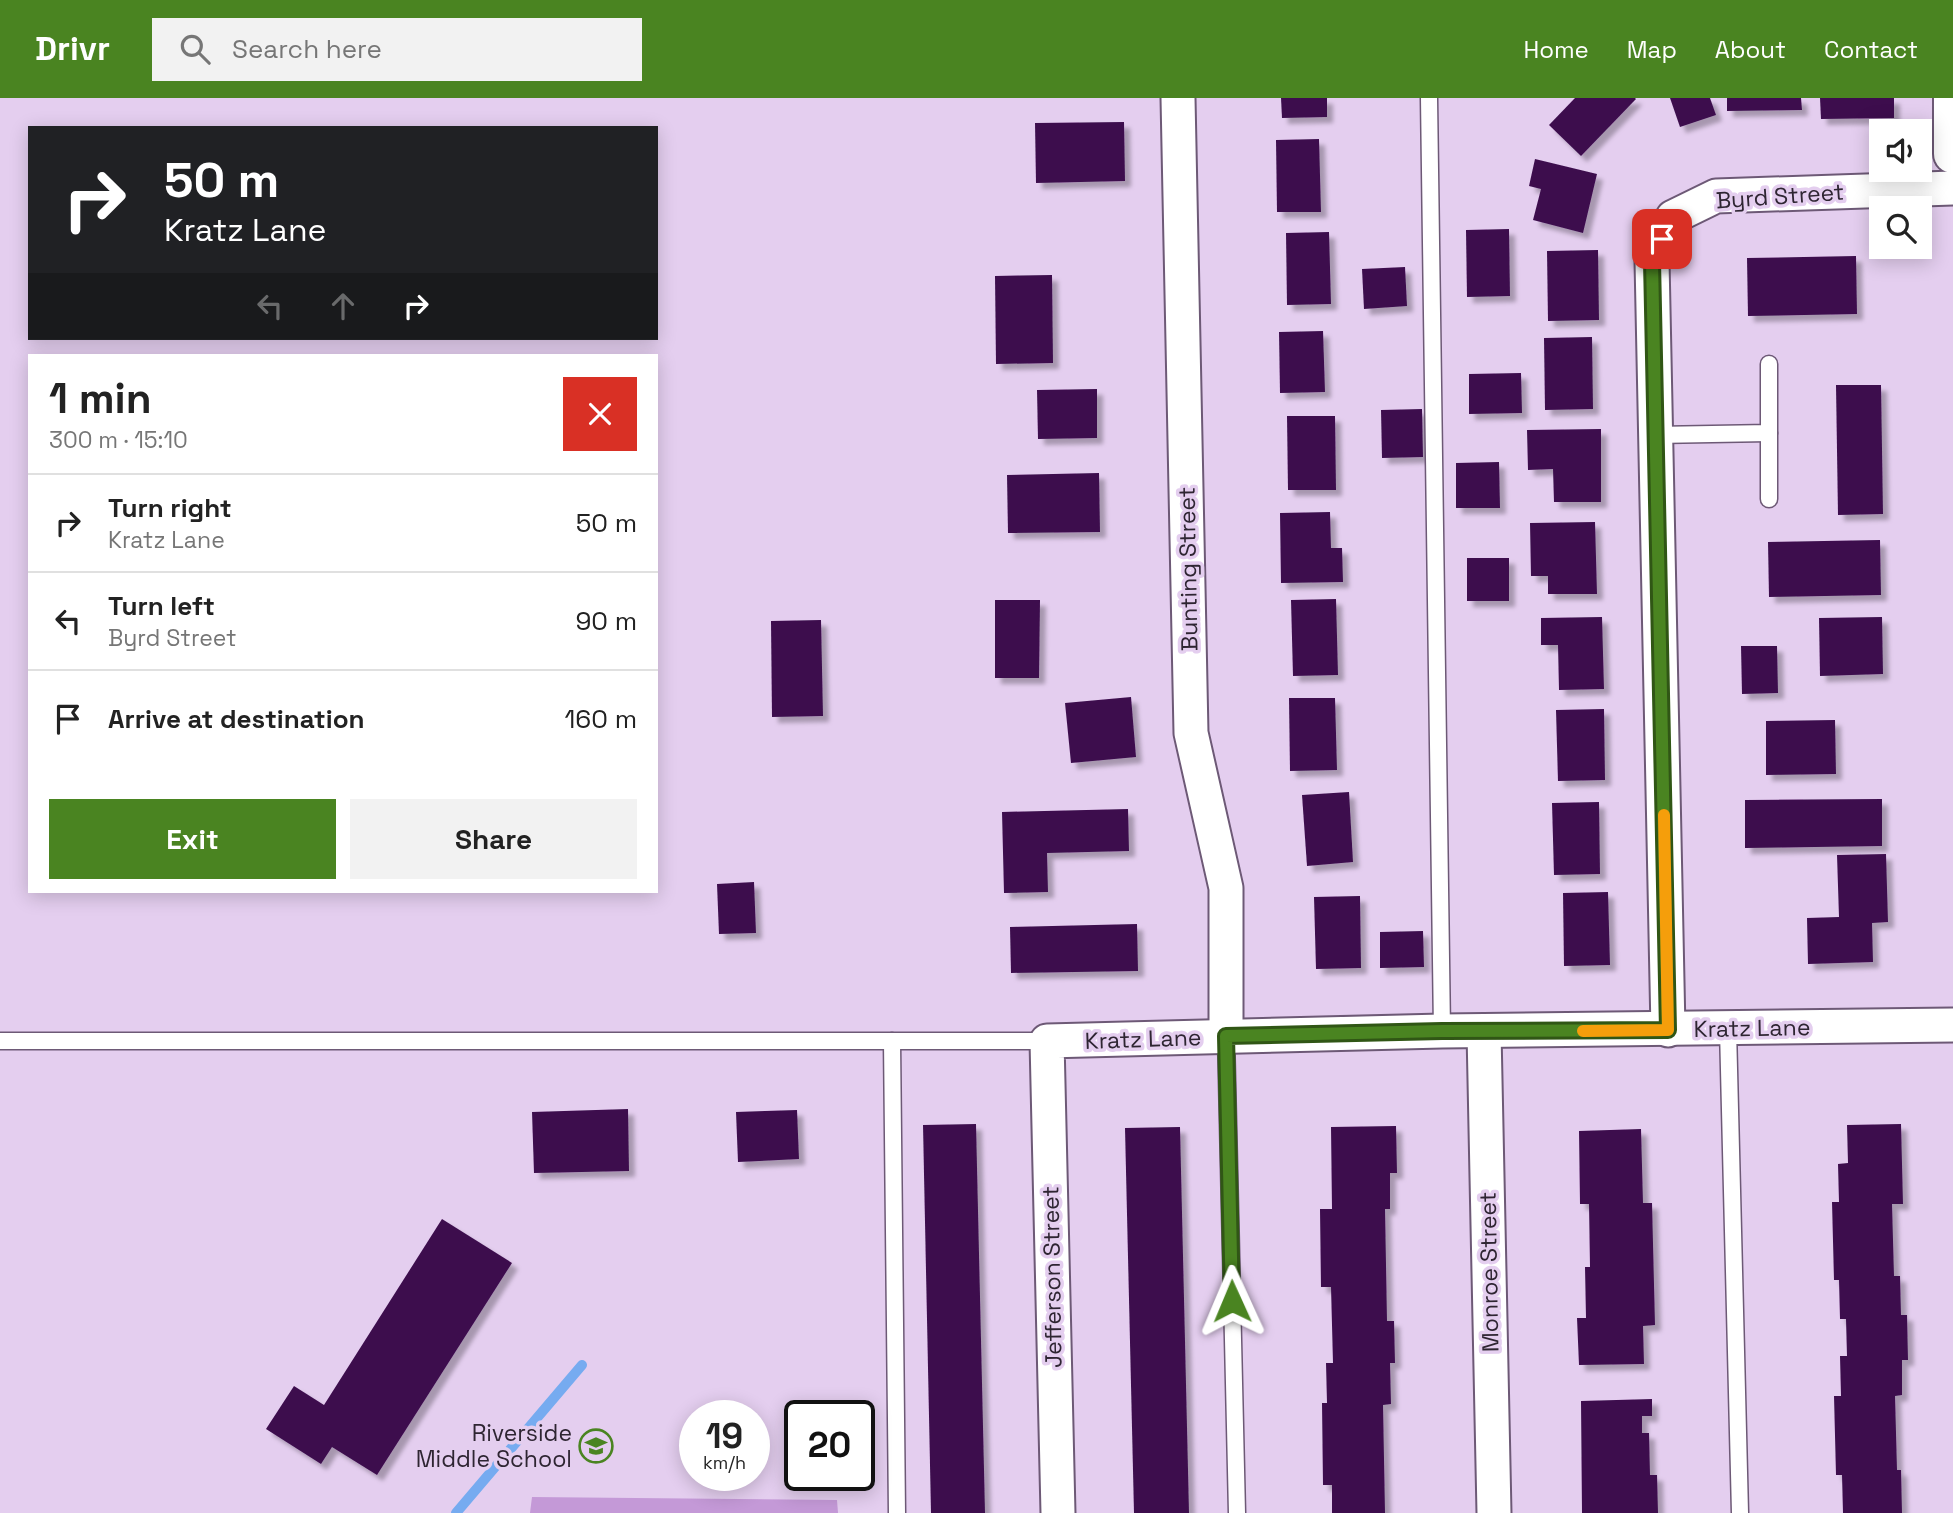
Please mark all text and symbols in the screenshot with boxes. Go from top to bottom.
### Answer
search box [152,18,642,81]
text: Drivr [35,28,110,70]
icon: search [176,30,214,68]
text: Search here [232,32,382,66]
text: Home [1523,34,1589,65]
text: Map [1627,34,1677,65]
text: About [1715,34,1786,65]
text: Contact [1824,34,1918,65]
map controls [1869,119,1932,259]
button: sound [1869,119,1932,182]
text: 50 m [164,149,279,211]
icon: right [49,154,140,245]
street label: Byrd Street [1715,177,1845,215]
button: search [1869,196,1932,259]
pin [1632,209,1692,269]
text: Kratz Lane [164,210,326,250]
icon: arrive [1643,220,1681,258]
icon: left [251,287,289,325]
icon: ahead [324,287,362,325]
icon: right [397,287,435,325]
text: 1 min [49,372,152,425]
button: close [563,377,637,451]
text: 300 m · 15:10 [49,425,188,455]
street label: Bunting Street [1172,487,1204,651]
text: Turn right [108,491,232,525]
icon: right [49,504,87,542]
text: 50 m [576,506,637,540]
text: Kratz Lane [108,525,225,555]
text: Turn left [108,589,215,623]
icon: left [49,602,87,640]
text: 90 m [575,604,637,638]
text: Byrd Street [108,623,237,653]
icon: arrive [49,700,87,738]
text: Arrive at destination [108,702,365,736]
text: 160 m [565,702,637,736]
button: Exit [49,799,336,879]
button: Share [350,799,637,879]
street label: Kratz Lane [1693,1012,1811,1044]
street label: Kratz Lane [1084,1022,1202,1056]
street label: Jefferson Street [1035,1186,1069,1368]
street label: Monroe Street [1473,1192,1505,1352]
position arrow [1195,1264,1269,1338]
speed limit sign: 20 [784,1400,875,1491]
text: 19 [706,1414,743,1458]
place label: Riverside Middle School [416,1418,572,1474]
school or university icon: Riverside Middle School [577,1427,615,1465]
text: km/h [703,1451,746,1474]

